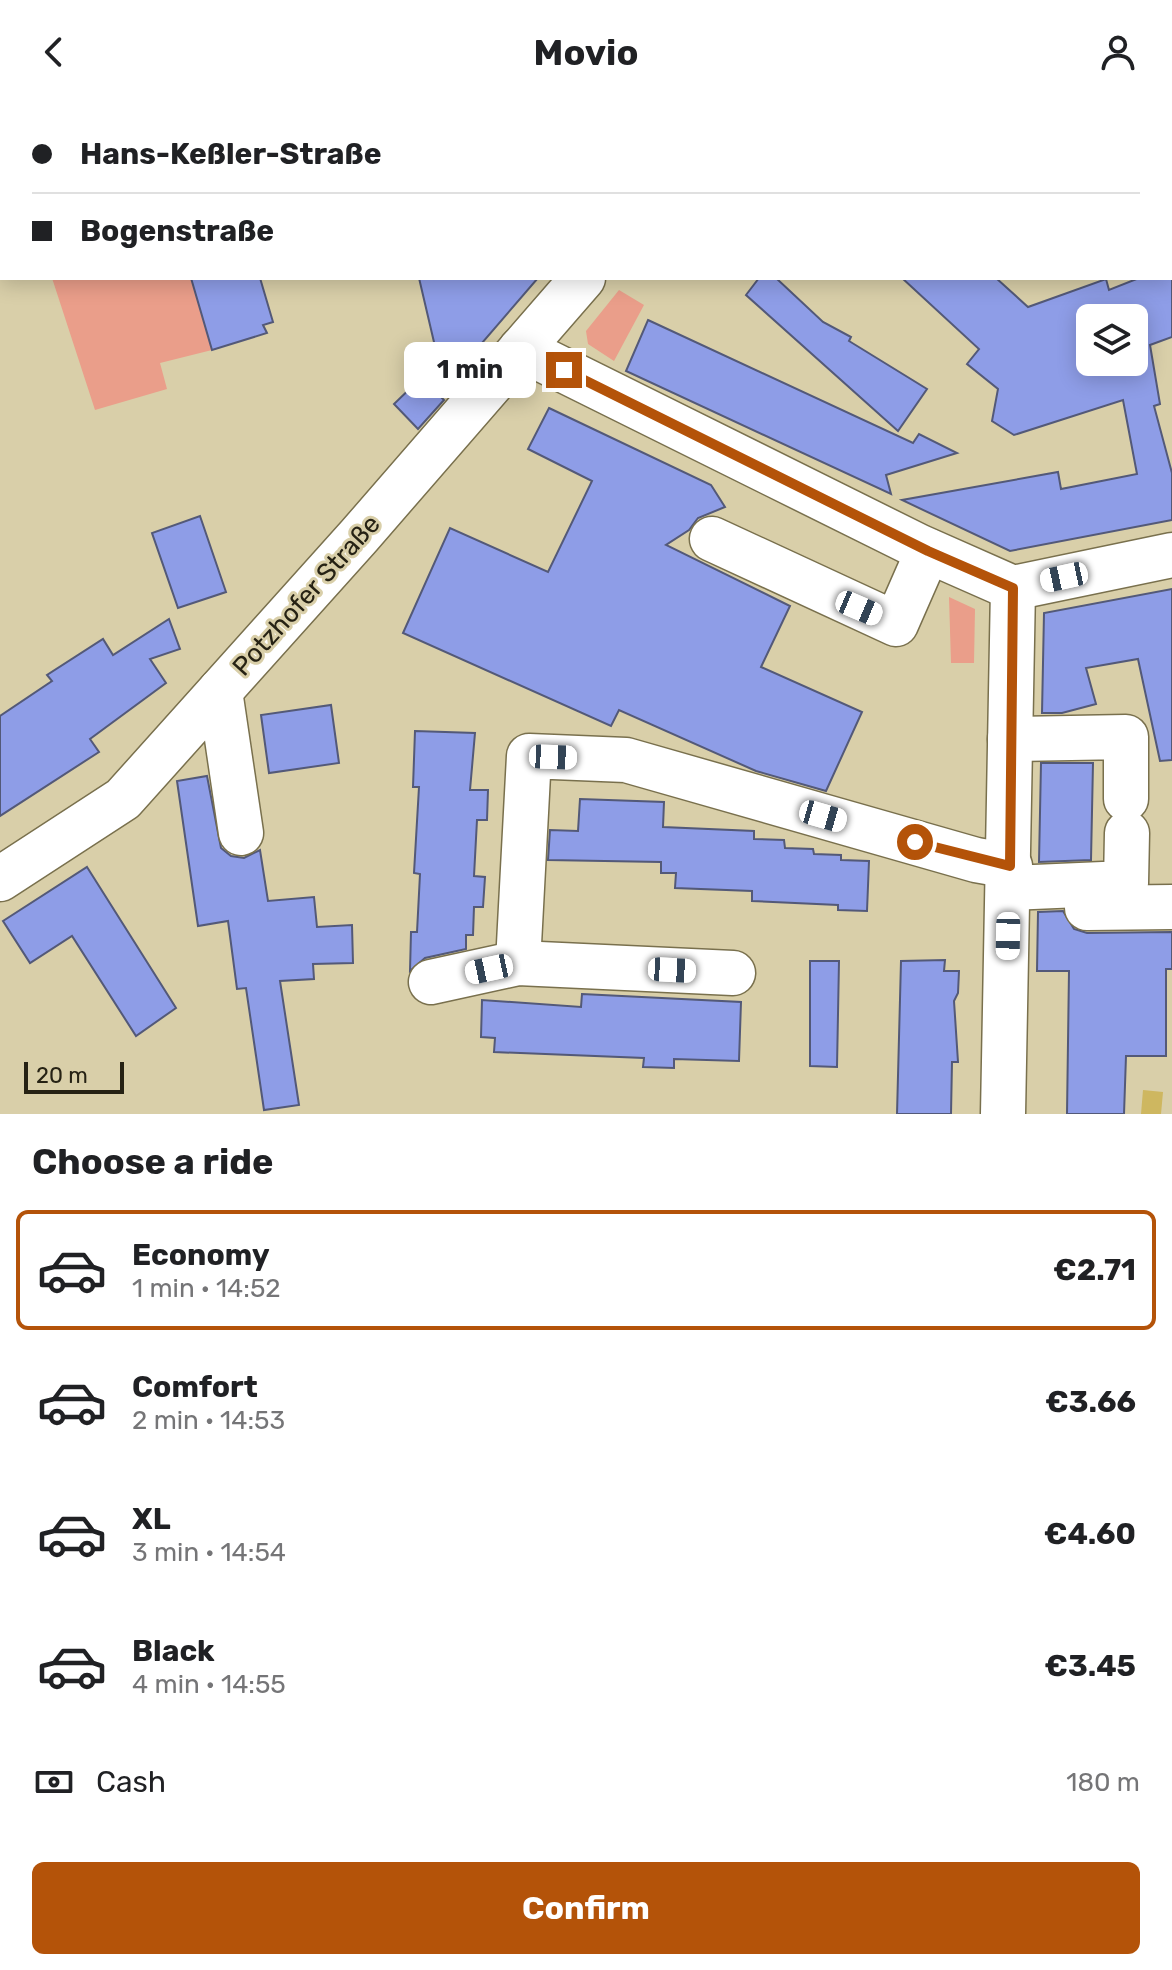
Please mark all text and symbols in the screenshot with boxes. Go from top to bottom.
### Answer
icon: back [32,30,76,74]
icon: person [1096,30,1140,74]
text: Movio [534,31,638,74]
text: Hans-Keßler-Straße [80,136,382,172]
text: Bogenstraße [80,213,274,249]
map controls [1076,304,1148,376]
button: layers [1076,304,1148,376]
callout: 1 min [404,342,536,398]
route end [546,352,582,388]
text: 1 min [437,354,503,385]
street label: Potzhofer Straße [226,509,387,682]
car [1038,560,1090,594]
car [832,588,886,628]
car [529,744,577,770]
car [797,798,849,834]
route start [897,824,933,860]
car [996,912,1020,960]
car [463,952,515,986]
car [647,957,697,983]
scale bar [24,1058,124,1094]
text: 20 m [36,1062,88,1089]
text: Choose a ride [32,1140,273,1183]
icon: car [36,1234,108,1306]
text: Economy [132,1237,270,1273]
text: €2.71 [1053,1252,1136,1288]
text: 1 min · 14:52 [132,1273,281,1304]
icon: car [36,1366,108,1438]
text: Comfort [132,1369,258,1405]
text: €3.66 [1045,1384,1136,1420]
text: 2 min · 14:53 [132,1405,285,1436]
icon: car [36,1498,108,1570]
text: XL [132,1501,171,1537]
text: €4.60 [1044,1516,1136,1552]
text: 3 min · 14:54 [132,1537,286,1568]
icon: car [36,1630,108,1702]
text: Black [132,1633,215,1669]
text: €3.45 [1045,1648,1136,1684]
text: 4 min · 14:55 [132,1669,286,1700]
icon: cash [32,1760,76,1804]
text: Cash [96,1764,166,1800]
text: 180 m [1066,1767,1140,1798]
button: Confirm [32,1862,1140,1954]

